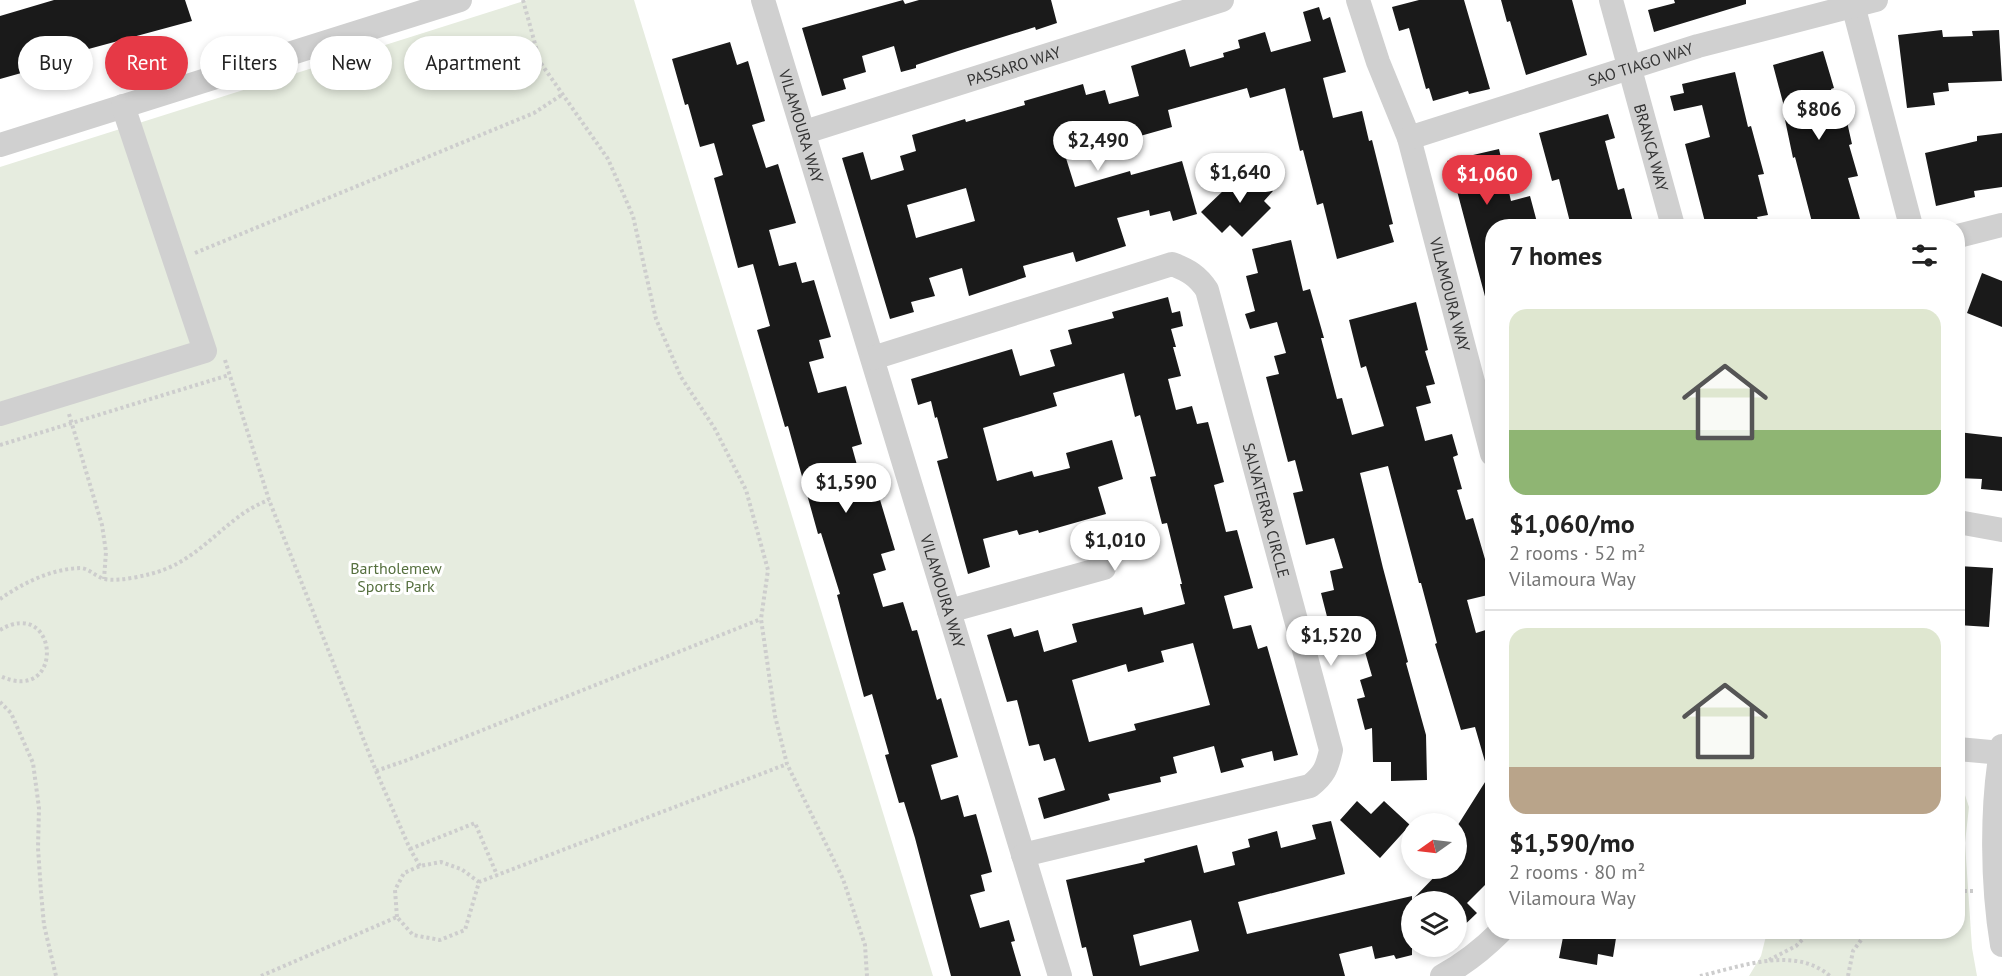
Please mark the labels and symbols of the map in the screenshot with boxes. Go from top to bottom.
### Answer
street label: SAO TIAGO WAY [1585,38,1696,90]
street label: PASSARO WAY [964,42,1063,90]
street label: VILAMOURA WAY [774,66,828,185]
pin: $806 [1783,90,1855,141]
street label: BRANCA WAY [1630,101,1673,194]
pin: $2,490 [1049,121,1147,172]
pin: $1,640 [1191,153,1289,204]
pin: $1,060 [1438,155,1536,206]
street label: VILAMOURA WAY [1425,234,1475,354]
street label: SALVATERRA CIRCLE [1239,441,1294,580]
pin: $1,590 [797,463,895,514]
pin: $1,010 [1066,521,1164,572]
street label: VILAMOURA WAY [916,531,970,650]
park label: Bartholemew Sports Park [350,558,442,596]
pin: $1,520 [1282,616,1380,667]
north arrow [1401,813,1467,879]

